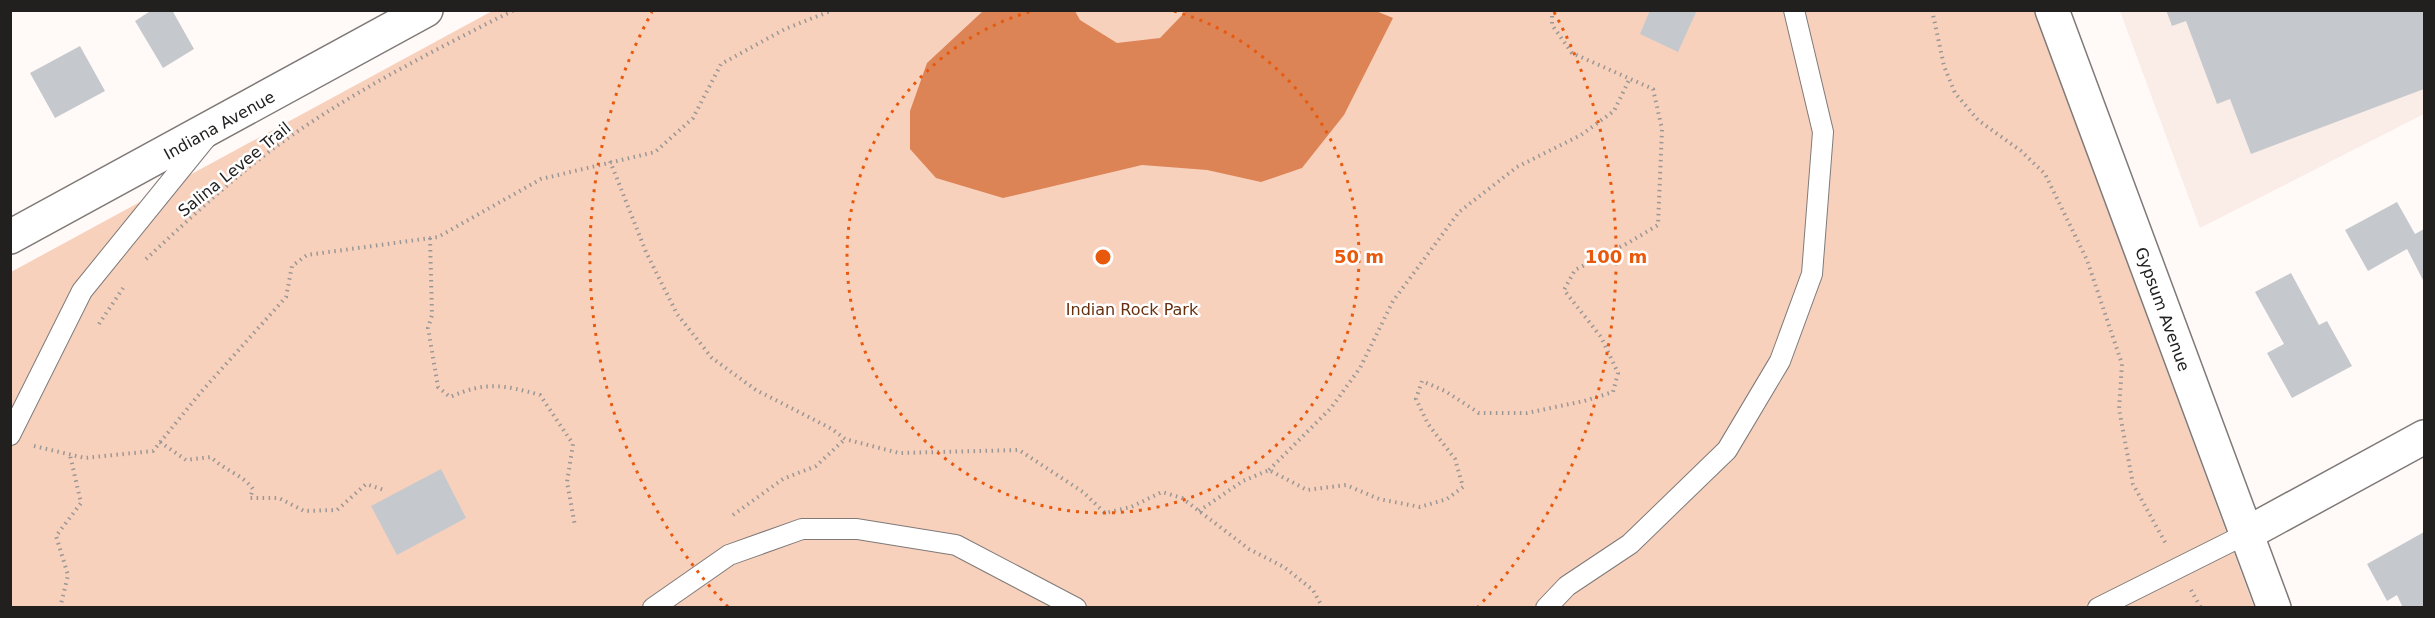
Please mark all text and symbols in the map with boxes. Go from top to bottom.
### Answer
street label: Indiana Avenue [161,87,278,164]
street label: Salina Levee Trail [174,118,294,221]
street label: Gypsum Avenue [2131,245,2194,374]
text: 50 m [1334,246,1384,267]
text: 100 m [1585,246,1647,267]
centre of rings [1093,247,1113,267]
park label: Indian Rock Park [1066,300,1199,319]

